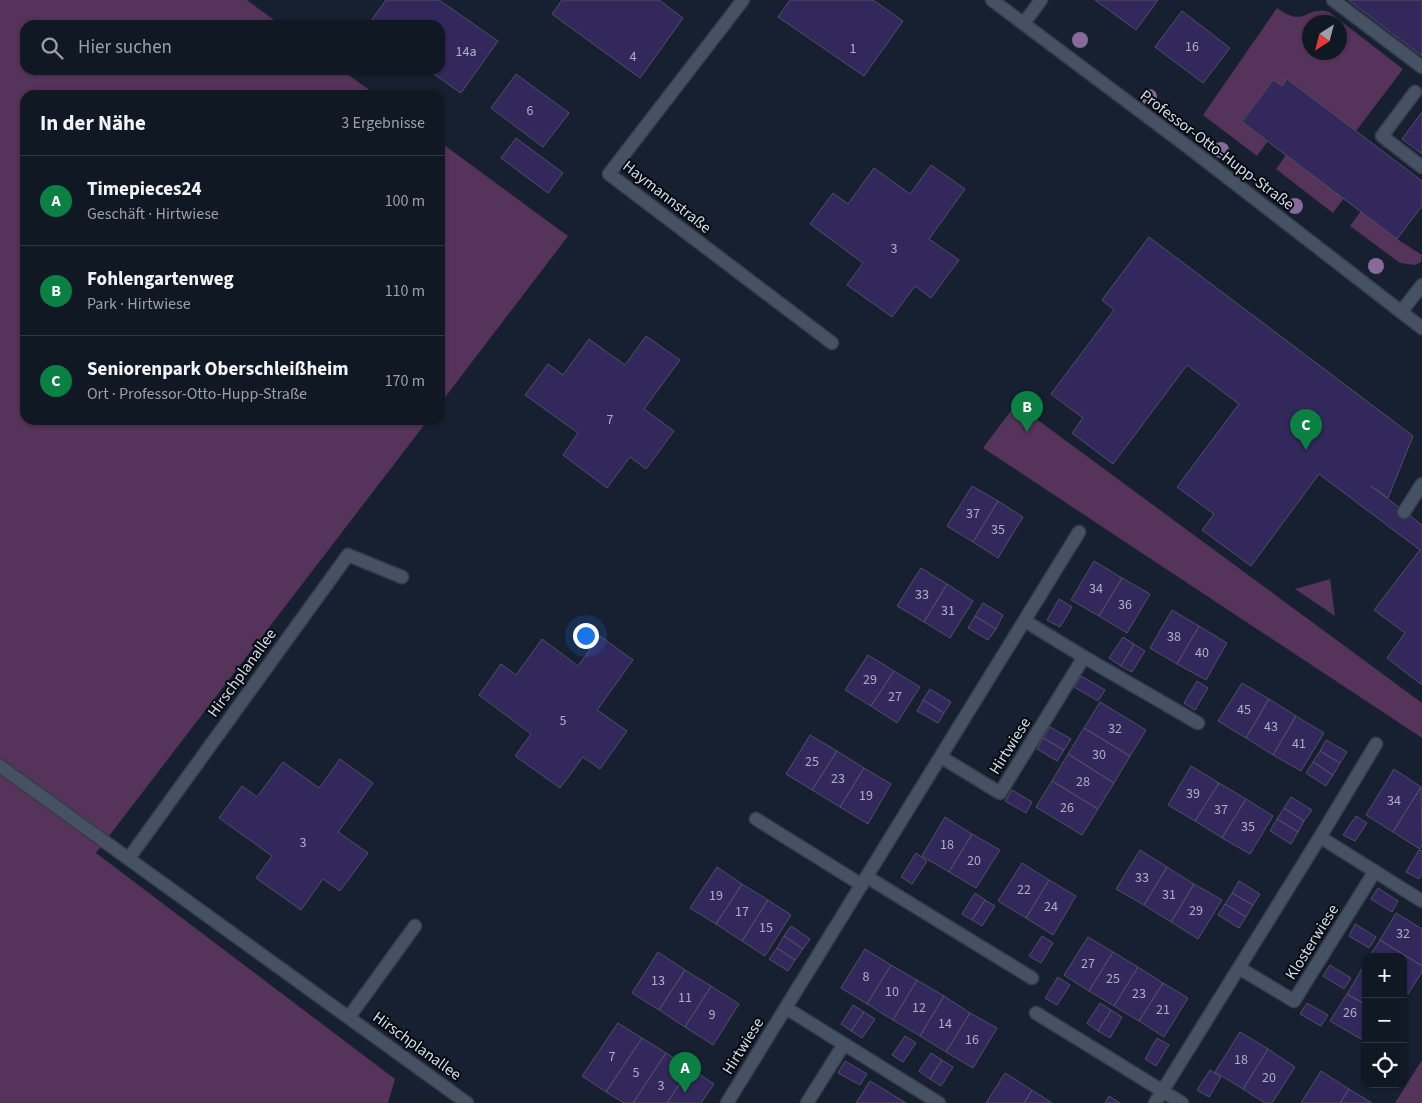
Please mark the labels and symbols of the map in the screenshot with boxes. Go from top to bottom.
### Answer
north arrow [1302,15,1347,60]
house number: 16 [1185,37,1199,57]
house number: 1 [850,39,857,59]
house number: 14a [456,42,476,62]
house number: 4 [630,47,637,67]
street label: Professor-Otto-Hupp-Straße [1135,85,1299,215]
house number: 6 [527,101,534,121]
street label: Haymannstraße [618,155,716,239]
house number: 3 [891,239,898,259]
pin: B [1011,391,1043,432]
pin: C [1290,409,1322,450]
house number: 7 [607,410,614,430]
house number: 37 [966,504,980,524]
house number: 35 [991,520,1005,540]
house number: 34 [1089,579,1103,599]
house number: 33 [915,585,929,605]
house number: 36 [1118,595,1132,615]
house number: 31 [941,601,955,621]
your location [573,623,599,649]
street label: Hirschplanallee [202,624,282,722]
house number: 38 [1167,627,1181,647]
house number: 40 [1195,643,1209,663]
house number: 29 [863,670,877,690]
house number: 27 [888,687,902,707]
house number: 45 [1237,700,1251,720]
house number: 5 [560,711,567,731]
street label: Hirtwiese [984,713,1036,779]
house number: 43 [1264,717,1278,737]
house number: 32 [1108,719,1122,739]
house number: 41 [1292,734,1306,754]
house number: 30 [1092,745,1106,765]
house number: 25 [805,752,819,772]
house number: 23 [831,769,845,789]
house number: 28 [1076,772,1090,792]
house number: 39 [1186,784,1200,804]
house number: 19 [859,786,873,806]
house number: 34 [1387,791,1401,811]
house number: 26 [1060,798,1074,818]
house number: 37 [1214,800,1228,820]
house number: 35 [1241,817,1255,837]
house number: 3 [300,833,307,853]
house number: 18 [940,835,954,855]
house number: 20 [967,851,981,871]
house number: 33 [1135,868,1149,888]
house number: 22 [1017,880,1031,900]
house number: 31 [1162,885,1176,905]
house number: 19 [709,886,723,906]
house number: 24 [1044,897,1058,917]
street label: Klosterwiese [1280,900,1344,984]
house number: 29 [1189,901,1203,921]
house number: 17 [735,902,749,922]
house number: 15 [759,918,773,938]
house number: 32 [1396,924,1410,944]
house number: 27 [1081,954,1095,974]
house number: 8 [863,967,870,987]
house number: 25 [1106,969,1120,989]
house number: 13 [651,971,665,991]
house number: 10 [885,982,899,1002]
house number: 23 [1132,984,1146,1004]
house number: 11 [678,988,692,1008]
house number: 12 [912,998,926,1018]
house number: 21 [1156,1000,1170,1020]
house number: 26 [1343,1003,1357,1023]
house number: 9 [709,1005,716,1025]
street label: Hirschplanallee [368,1006,466,1086]
street label: Hirtwiese [717,1013,769,1079]
house number: 14 [938,1014,952,1034]
house number: 16 [965,1030,979,1050]
house number: 7 [609,1047,616,1067]
house number: 18 [1234,1050,1248,1070]
pin: A [669,1052,701,1093]
house number: 5 [633,1063,640,1083]
house number: 20 [1262,1068,1276,1088]
house number: 3 [658,1076,665,1096]

